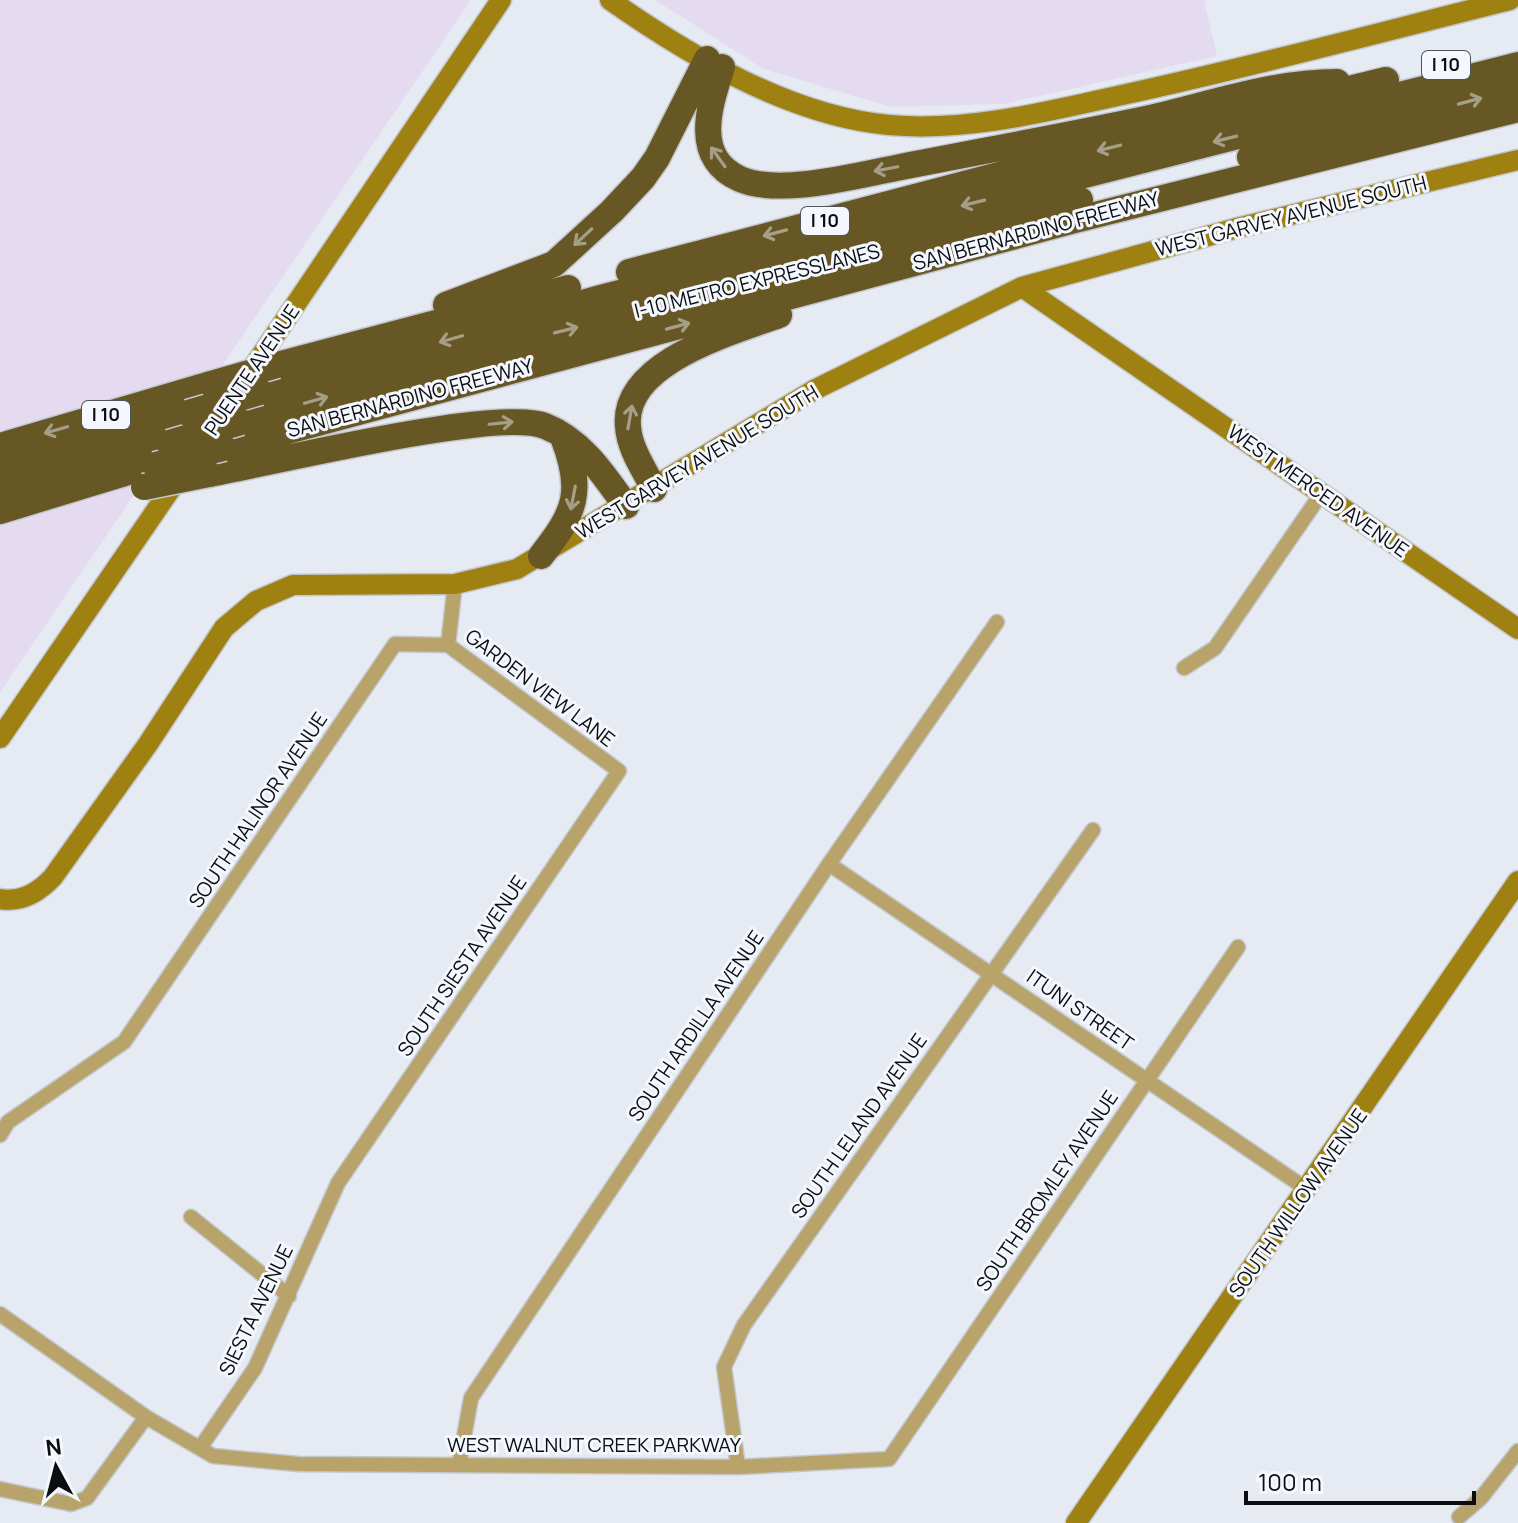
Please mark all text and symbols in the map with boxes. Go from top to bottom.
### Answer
road number: I 10 [1422,51,1470,79]
one-way arrow [1456,92,1482,107]
one-way arrow [1213,133,1239,148]
one-way arrow [1096,141,1122,156]
one-way arrow [710,147,727,168]
one-way arrow [874,163,899,178]
street label: WEST GARVEY AVENUE SOUTH [1153,169,1429,262]
street label: SAN BERNARDINO FREEWAY [910,184,1163,276]
one-way arrow [961,197,987,212]
road number: I 10 [801,207,849,235]
one-way arrow [763,227,789,242]
one-way arrow [573,228,593,246]
street label: I-10 METRO EXPRESSLANES [631,237,882,324]
street label: PUENTE AVENUE [198,299,305,440]
one-way arrow [665,318,691,333]
one-way arrow [553,322,579,337]
one-way arrow [438,332,464,347]
street label: SAN BERNARDINO FREEWAY [284,351,537,443]
street label: WEST GARVEY AVENUE SOUTH [570,378,823,545]
one-way arrow [303,392,328,407]
road number: I 10 [82,401,130,429]
one-way arrow [624,405,639,431]
one-way arrow [487,415,514,430]
street label: WEST MERCED AVENUE [1223,418,1414,563]
one-way arrow [43,423,69,438]
one-way arrow [564,485,579,511]
street label: GARDEN VIEW LANE [460,623,620,753]
street label: SOUTH HALINOR AVENUE [182,707,333,913]
street label: SOUTH SIESTA AVENUE [391,870,532,1061]
street label: SOUTH ARDILLA AVENUE [622,925,770,1126]
street label: ITUNI STREET [1022,963,1139,1056]
street label: SOUTH LELAND AVENUE [784,1028,933,1224]
street label: SOUTH BROMLEY AVENUE [969,1085,1124,1296]
street label: SOUTH WILLOW AVENUE [1222,1103,1373,1302]
street label: SIESTA AVENUE [212,1240,299,1380]
north arrow [16,1427,96,1507]
text: N [44,1431,63,1463]
street label: WEST WALNUT CREEK PARKWAY [447,1431,742,1458]
scale bar [1246,1455,1474,1505]
text: 100 m [1258,1465,1322,1498]

